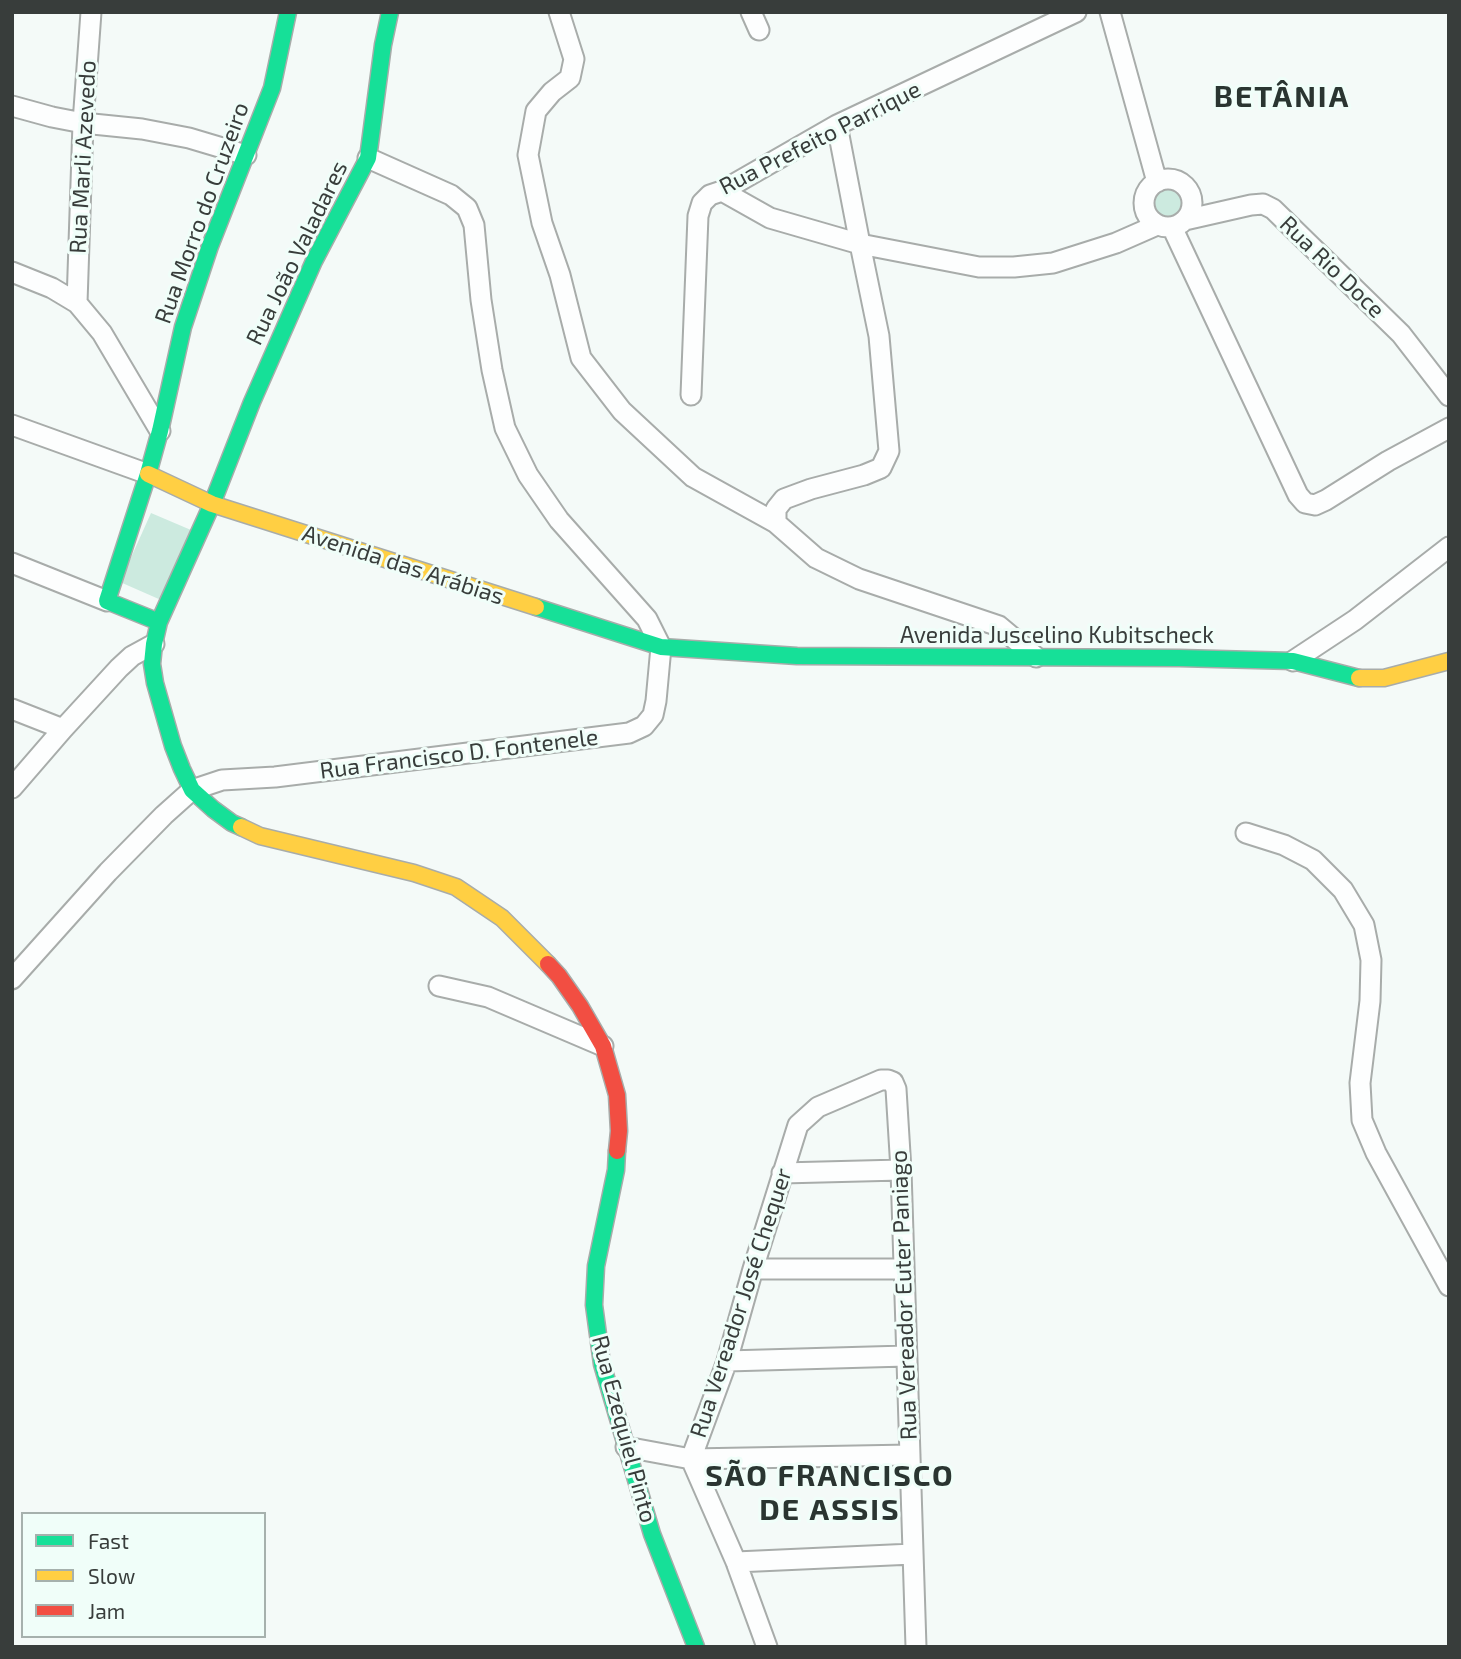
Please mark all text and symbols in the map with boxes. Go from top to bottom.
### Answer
street label: Rua Marli Azevedo [64,60,102,254]
street label: Rua Prefeito Parrique [715,75,925,201]
district label: BETÂNIA [1215,79,1349,115]
street label: Rua Morro do Cruzeiro [149,99,255,327]
street label: Rua João Valadares [241,157,353,349]
street label: Rua Rio Doce [1274,210,1390,324]
street label: Avenida das Arábias [299,519,507,611]
street label: Avenida Juscelino Kubitscheck [900,621,1214,649]
street label: Rua Francisco D. Fontenele [318,723,600,785]
street label: Rua Vereador Euter Paniago [885,1150,923,1440]
street label: Rua Vereador José Chequer [684,1165,798,1441]
street label: Rua Ezequiel Pinto [586,1332,662,1526]
district label: SÃO FRANCISCO DE ASSIS [707,1458,953,1528]
legend [21,1512,266,1638]
text: Fast [88,1528,129,1553]
text: Slow [88,1563,135,1588]
text: Jam [88,1598,125,1623]

